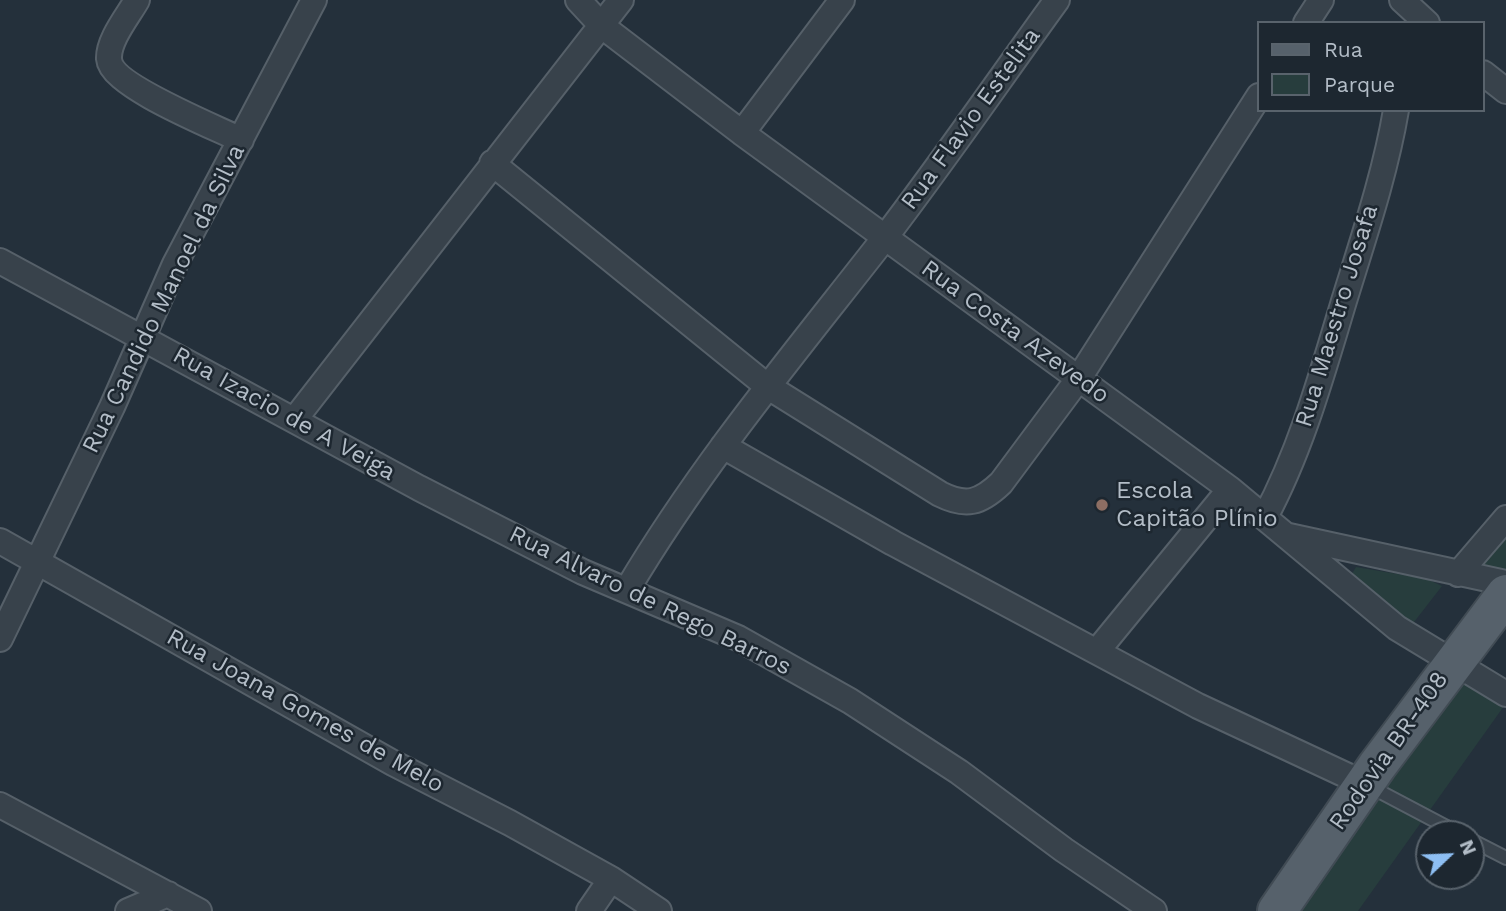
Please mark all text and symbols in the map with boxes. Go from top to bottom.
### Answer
legend [1258,21,1485,112]
street label: Rua Flavio Estelita [895,22,1047,216]
text: Rua [1324,37,1363,62]
text: Parque [1324,72,1395,97]
street label: Rua Candido Manoel da Silva [77,140,251,458]
street label: Rua Maestro Josafa [1289,201,1385,431]
street label: Rua Costa Azevedo [915,254,1115,410]
street label: Rua Izacio de A Veiga [168,341,400,487]
place label: Escola Capitão Plínio [1116,477,1278,533]
marker: Escola Capitão Plínio [1094,497,1110,513]
street label: Rua Alvaro de Rego Barros [504,520,796,682]
street label: Rua Joana Gomes de Melo [161,623,449,799]
street label: Rodovia BR-408 [1323,666,1455,836]
north arrow [1415,820,1485,890]
text: N [1455,836,1481,858]

